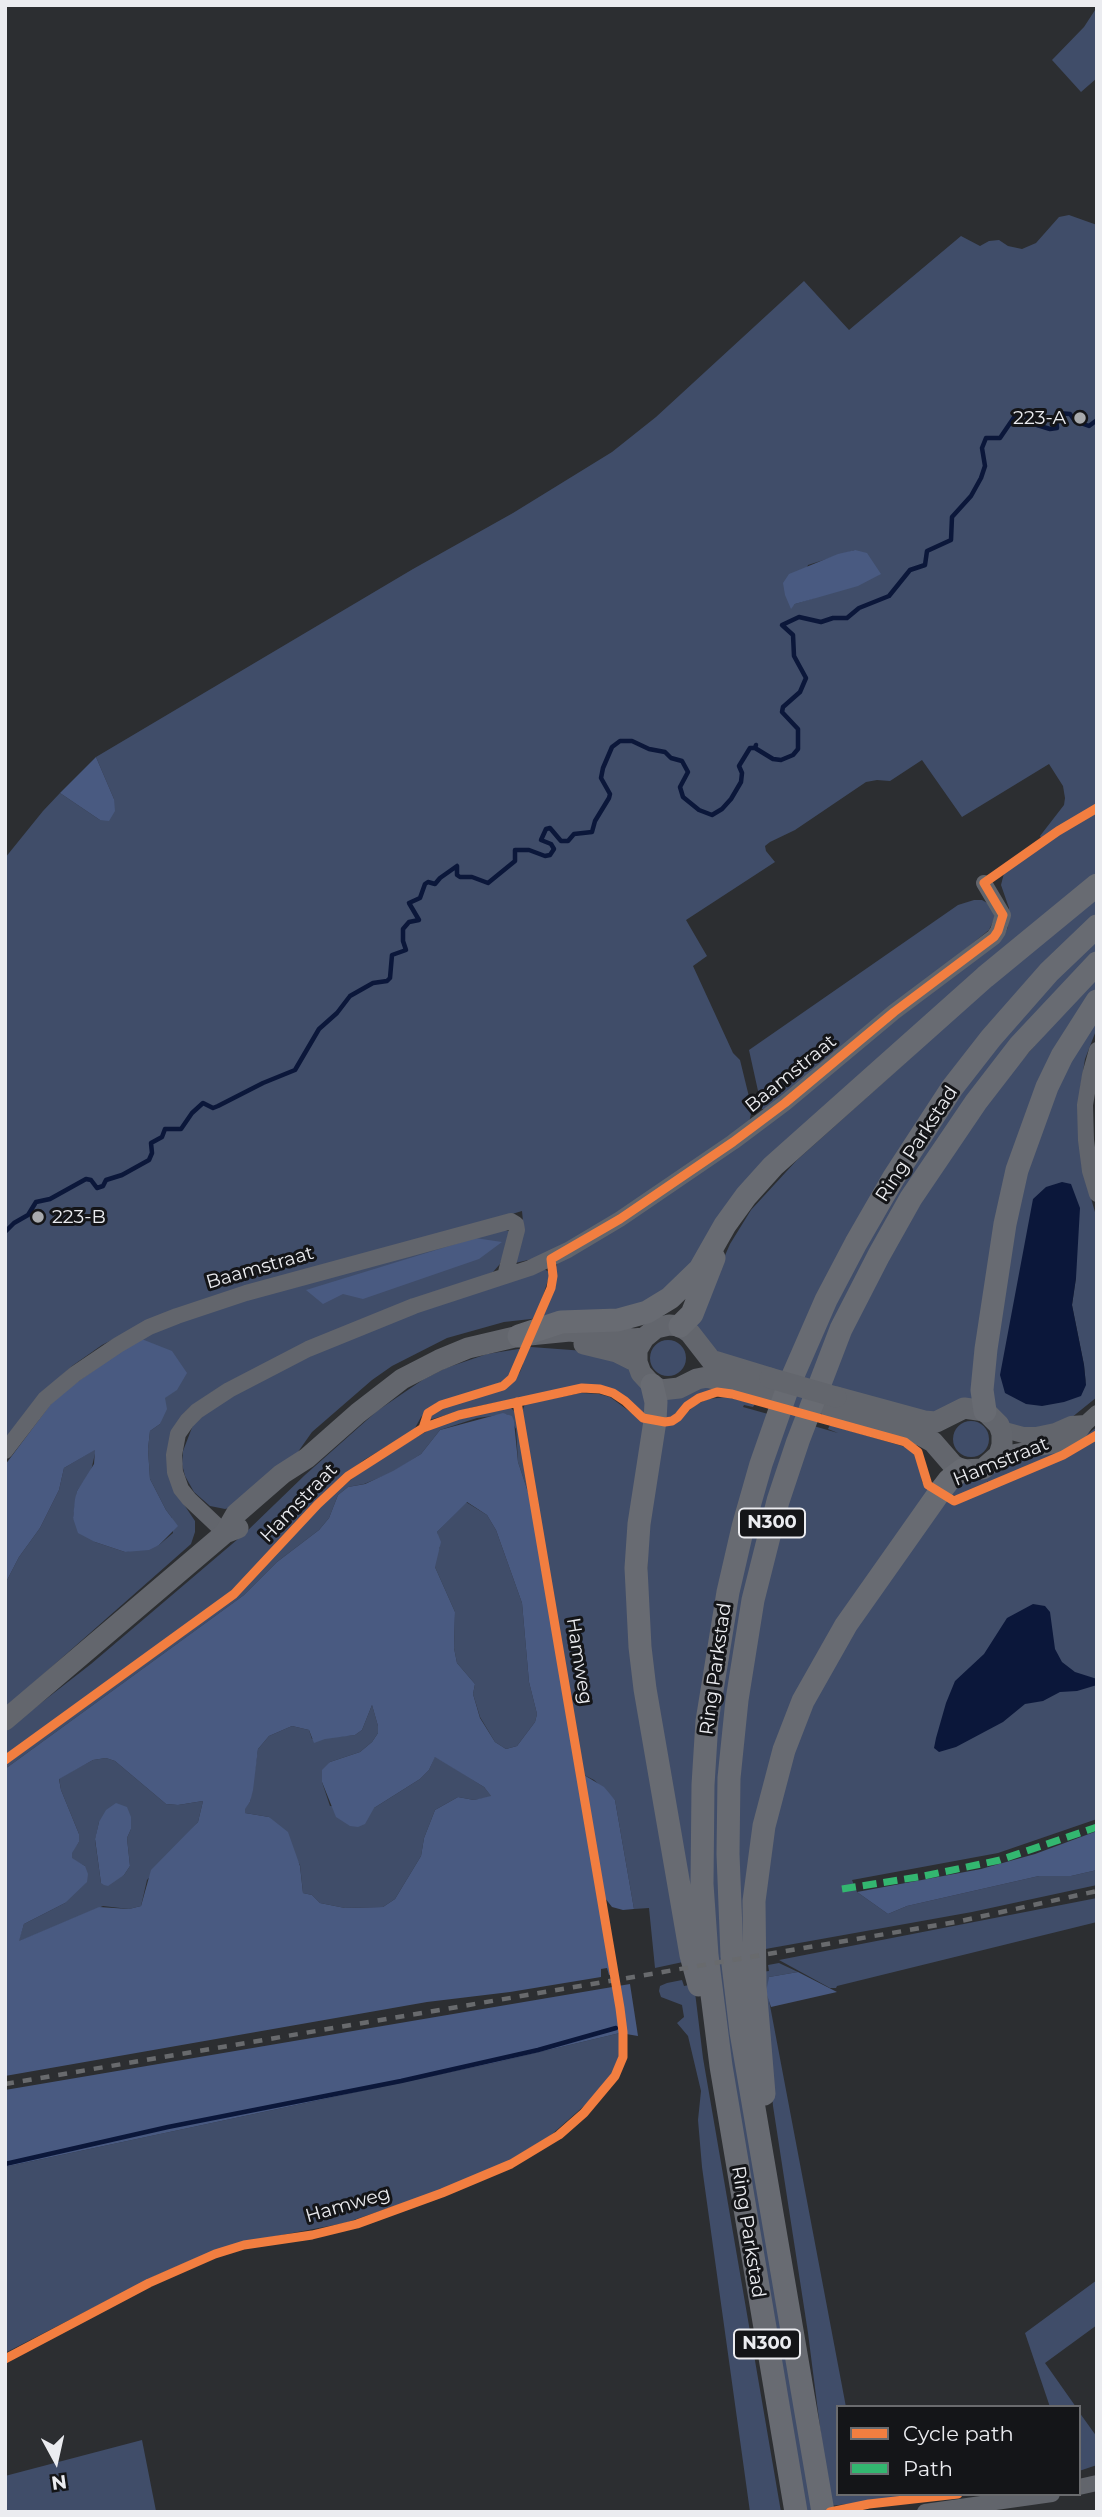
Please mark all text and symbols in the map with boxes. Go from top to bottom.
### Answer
place label: 223-A [1013,407,1066,429]
marker: 223-A [1072,410,1088,426]
street label: Baamstraat [741,1030,841,1118]
street label: Ring Parkstad [871,1082,963,1206]
place label: 223-B [52,1206,106,1228]
marker: 223-B [30,1209,46,1225]
street label: Baamstraat [204,1242,316,1294]
street label: Hamstraat [950,1433,1052,1491]
street label: Hamstraat [256,1459,342,1547]
road number: N300 [739,1508,805,1538]
street label: Ring Parkstad [695,1601,737,1737]
street label: Hamweg [561,1616,597,1706]
street label: Ring Parkstad [726,2164,770,2300]
street label: Hamweg [303,2182,393,2228]
road number: N300 [734,2330,800,2358]
legend [836,2405,1081,2496]
text: Cycle path [903,2421,1014,2446]
north arrow [21,2426,91,2496]
text: Path [903,2456,953,2481]
text: N [50,2470,68,2495]

